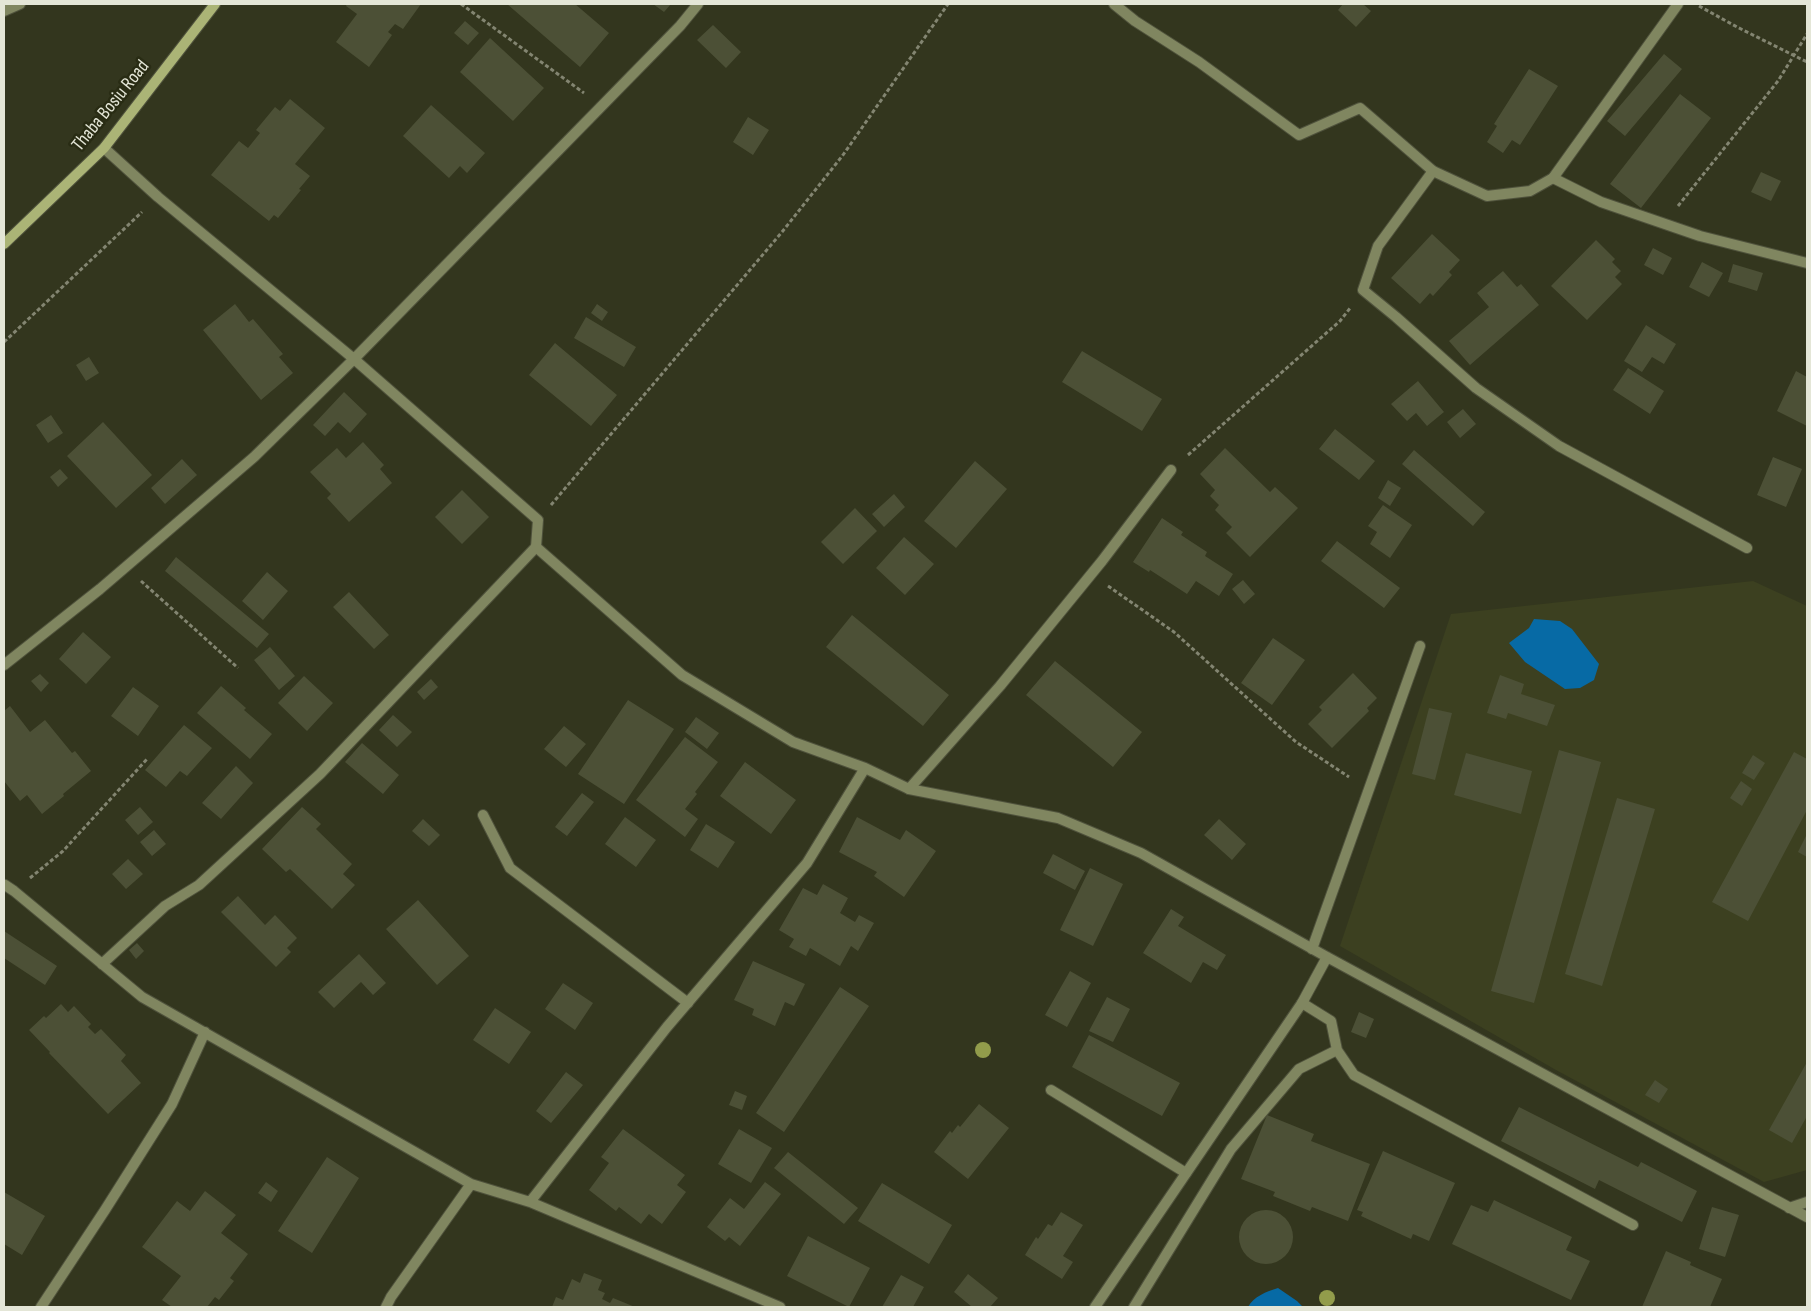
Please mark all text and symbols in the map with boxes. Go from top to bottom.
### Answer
street label: Thaba Bosiu Road [67,56,155,156]

